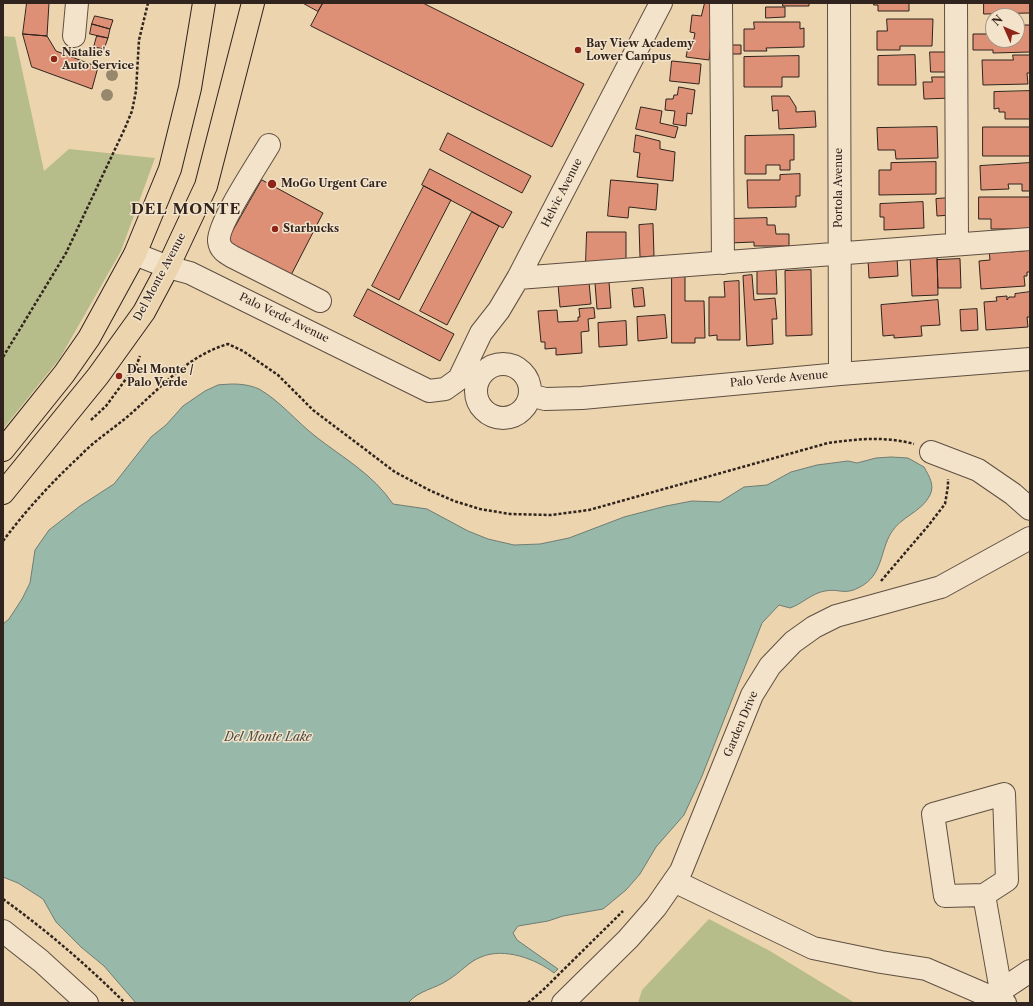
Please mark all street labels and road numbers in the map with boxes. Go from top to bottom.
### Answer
street label: Portola Avenue [832,148,846,228]
street label: Helvic Avenue [539,156,585,230]
street label: Del Monte Avenue [131,231,189,323]
street label: Palo Verde Avenue [237,291,331,345]
street label: Palo Verde Avenue [729,368,829,390]
street label: Garden Drive [721,689,761,759]

